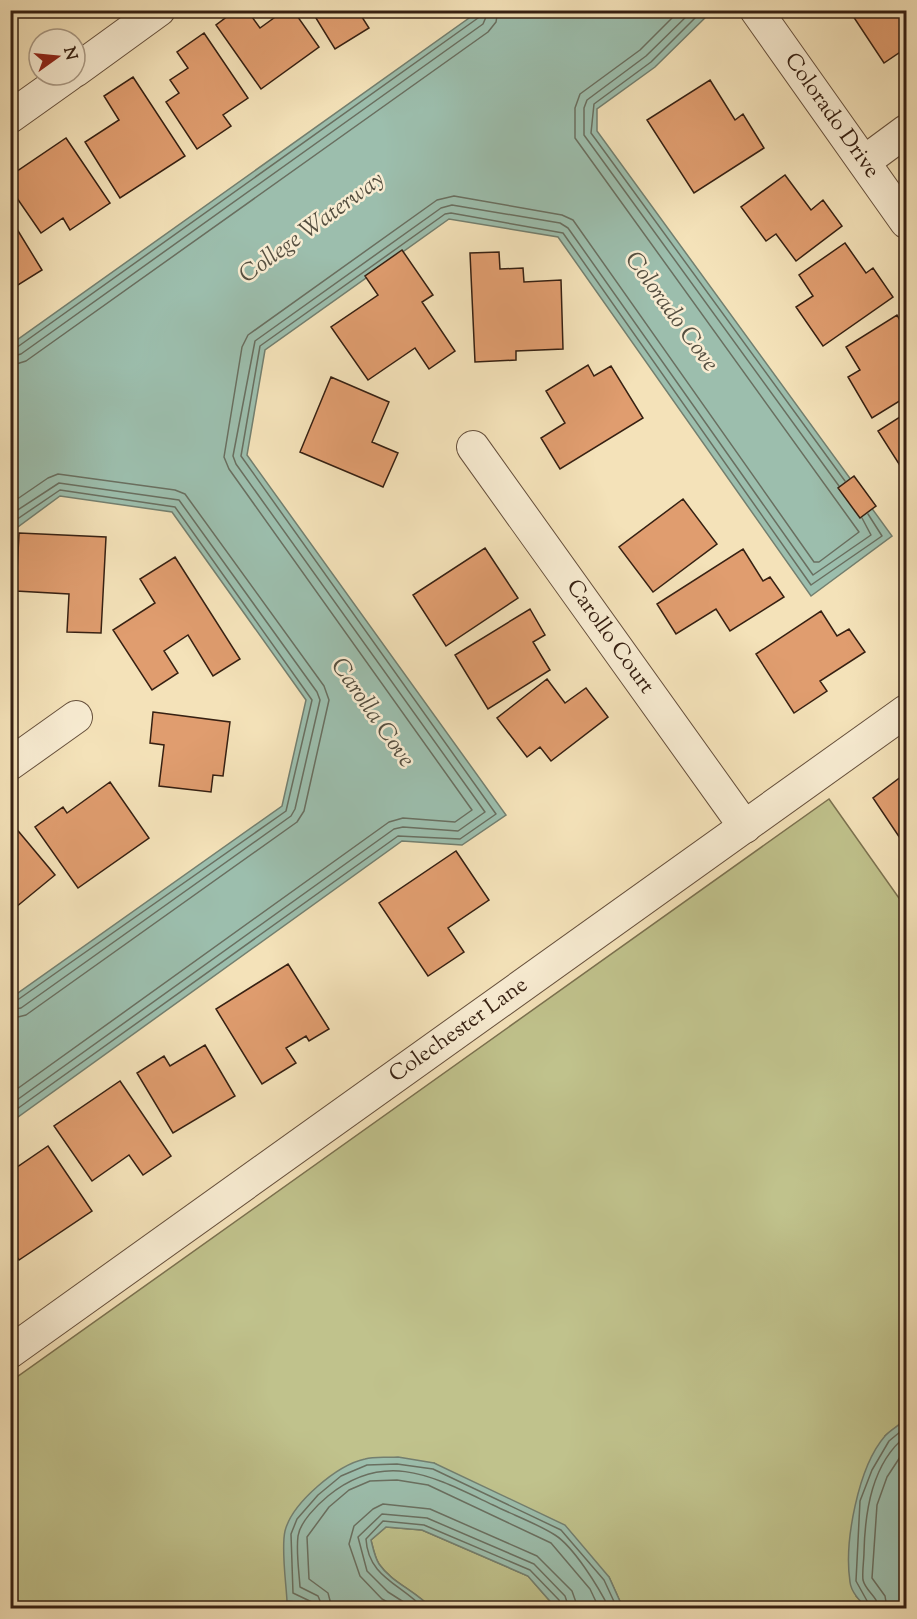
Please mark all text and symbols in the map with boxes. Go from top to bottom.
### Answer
north arrow [27,27,87,87]
text: N [56,45,82,63]
street label: Colorado Drive [776,47,887,185]
water label: College Waterway [233,164,392,292]
water label: Colorado Cove [616,245,726,379]
street label: Carollo Court [557,574,661,701]
water label: Carolla Cove [322,651,422,775]
street label: Colechester Lane [383,970,535,1092]

